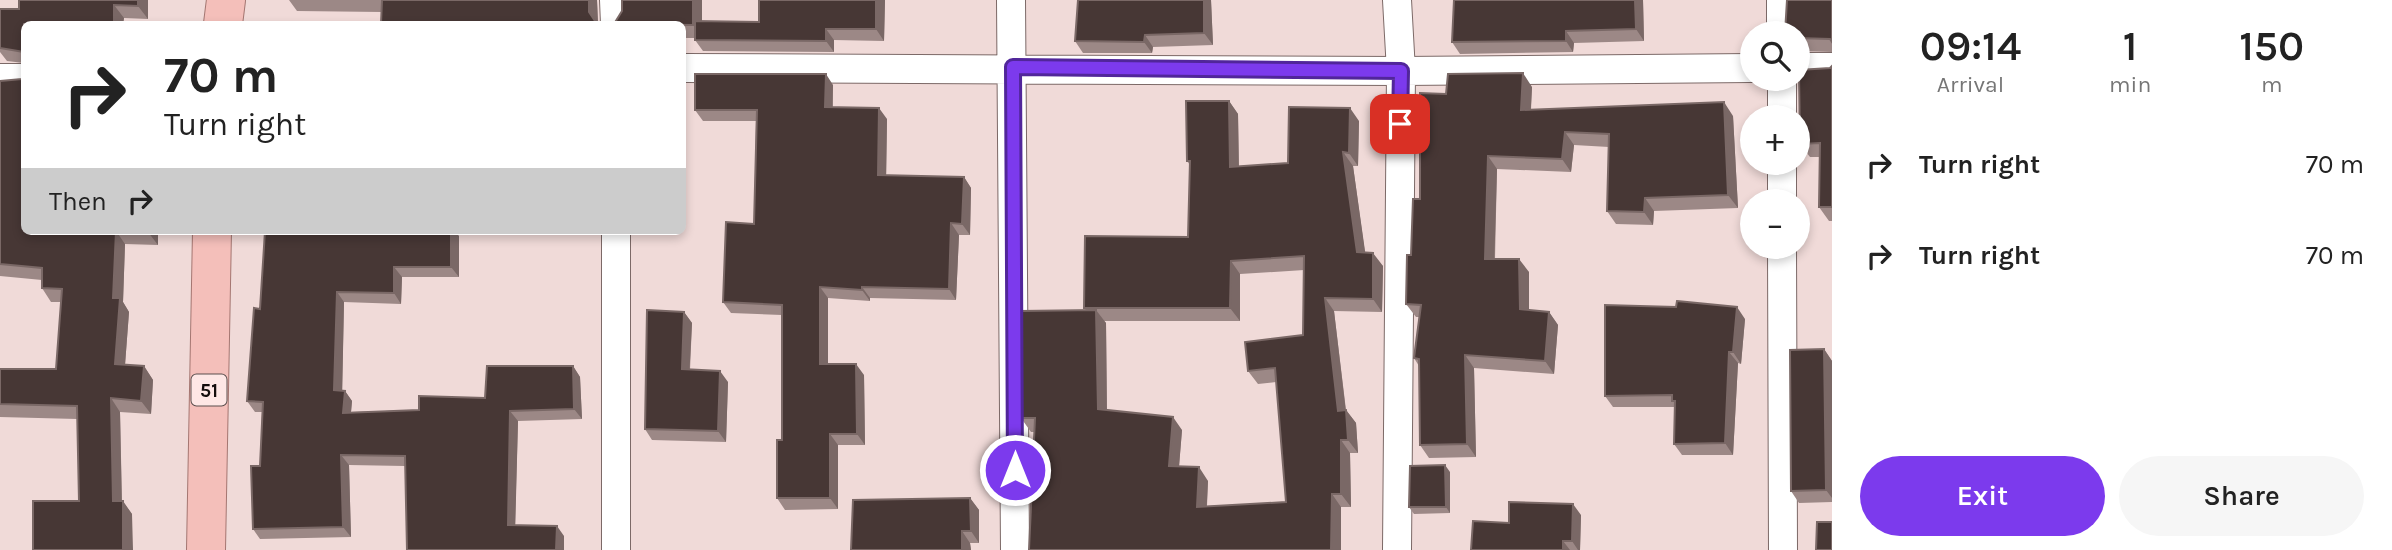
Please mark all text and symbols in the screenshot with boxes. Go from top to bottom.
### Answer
map controls [1740,21,1810,259]
button: search [1740,21,1810,91]
text: 09:14 [1920,21,2021,71]
text: 1 [2123,21,2138,71]
text: 150 [2239,21,2304,71]
text: 70 m [164,47,278,104]
icon: right [49,49,140,140]
text: Arrival [1937,71,2004,98]
text: min [2109,71,2151,98]
text: m [2261,71,2282,98]
pin [1370,94,1430,154]
icon: arrive [1381,105,1419,143]
button: + [1740,105,1810,175]
text: Turn right [164,106,306,143]
icon: right [1860,146,1898,184]
text: Turn right [1919,149,2040,180]
text: 70 m [2306,149,2364,180]
icon: right [121,182,159,220]
text: Then [49,186,107,217]
button: − [1740,189,1810,259]
icon: right [1860,237,1898,275]
text: Turn right [1919,240,2040,271]
text: 70 m [2306,240,2364,271]
road number: 51 [192,374,227,406]
position arrow [978,433,1052,507]
button: Exit [1860,456,2105,536]
button: Share [2119,456,2364,536]

